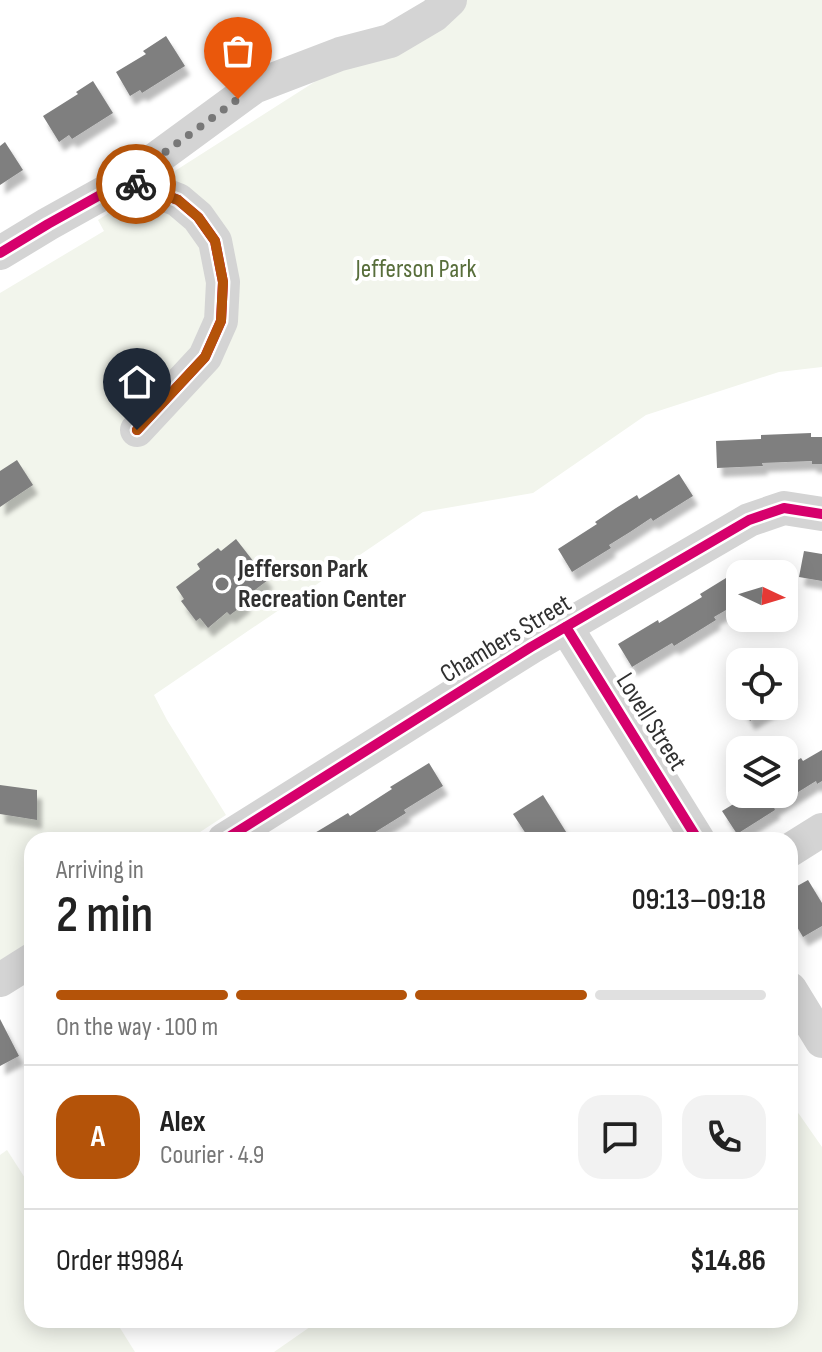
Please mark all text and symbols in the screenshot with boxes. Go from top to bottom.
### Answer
pin [204,17,272,99]
icon: bag [216,29,260,73]
courier [96,144,176,224]
icon: bike [114,162,158,206]
park label: Jefferson Park [354,254,477,285]
pin [103,348,171,430]
icon: home [115,360,159,404]
place label: Jefferson Park Recreation Center [237,554,406,615]
north arrow [726,560,798,632]
map controls [726,560,798,808]
marker: Jefferson Park Recreation Center [213,575,231,593]
street label: Chambers Street [435,588,577,690]
button: locate [726,648,798,720]
street label: Lovell Street [609,668,693,776]
button: layers [726,736,798,808]
text: Arriving in [56,855,144,886]
text: 09:13–09:18 [632,882,766,918]
text: 2 min [56,884,153,947]
text: On the way · 100 m [56,1012,218,1043]
button: chat [578,1095,662,1179]
button: phone [682,1095,766,1179]
text: Alex [160,1104,206,1140]
text: A [91,1119,105,1155]
text: Courier · 4.9 [160,1140,264,1171]
text: Order #9984 [56,1243,183,1279]
text: $14.86 [690,1243,766,1279]

